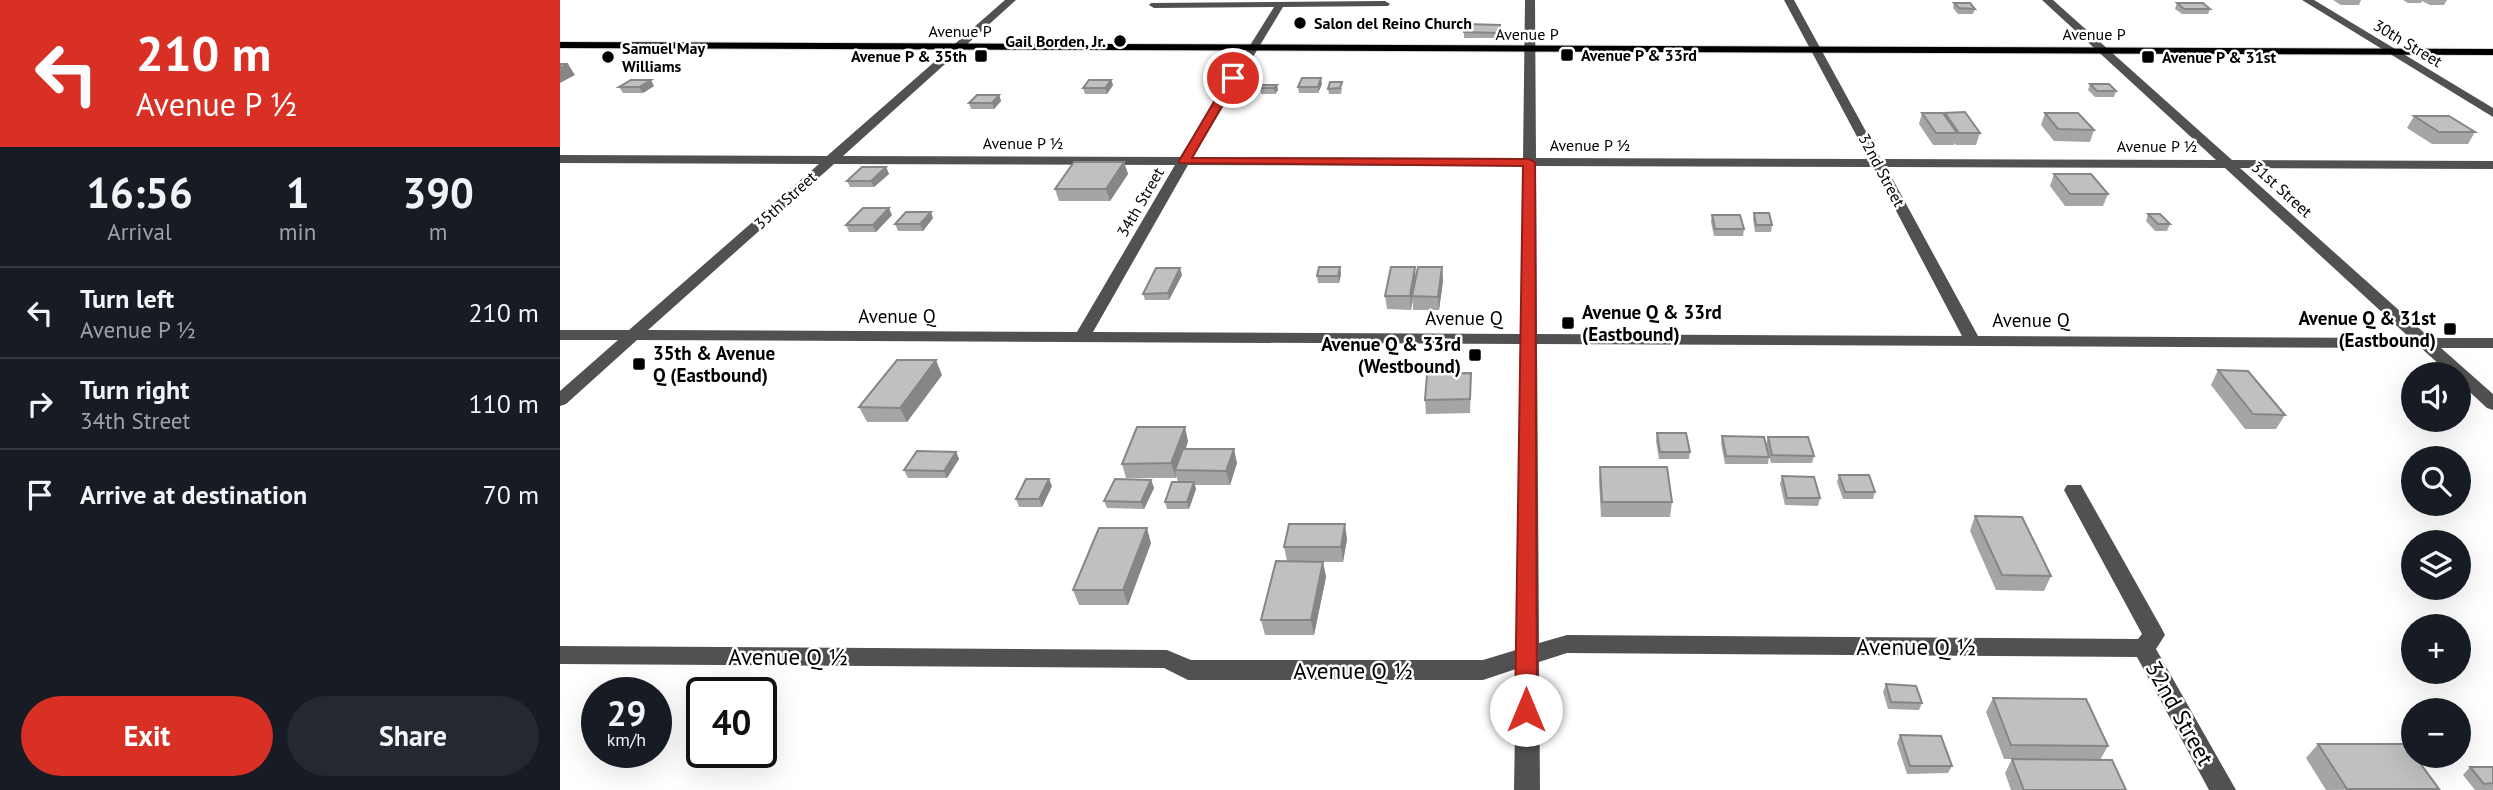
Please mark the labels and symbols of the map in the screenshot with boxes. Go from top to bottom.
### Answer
place label: Salon del Reino Church [1314,13,1472,33]
marker: Salon del Reino Church [1292,15,1308,31]
street label: 30th Street [2370,15,2447,72]
street label: Avenue P [928,21,992,41]
street label: Avenue P [1495,24,1559,44]
street label: Avenue P [2062,24,2126,44]
place label: Gail Borden, Jr. [1005,31,1106,51]
marker: Gail Borden, Jr. [1112,33,1128,49]
place label: Samuel May Williams [622,38,706,76]
place label: Avenue P & 33rd [1581,45,1697,65]
place label: Avenue P & 35th [851,46,967,66]
marker: Avenue P & 33rd [1559,47,1575,63]
place label: Avenue P & 31st [2162,47,2276,67]
marker: Avenue P & 35th [973,48,989,64]
pin [1203,48,1263,108]
marker: Samuel May Williams [600,49,616,65]
marker: Avenue P & 31st [2140,49,2156,65]
street label: 32nd Street [1854,130,1910,210]
street label: Avenue P ½ [983,133,1063,153]
street label: Avenue P ½ [1550,135,1630,155]
street label: Avenue P ½ [2117,136,2197,156]
street label: 31st Street [2248,157,2317,222]
street label: 34th Street [1112,163,1168,240]
street label: 35th Street [750,167,821,233]
place label: Avenue Q & 33rd (Eastbound) [1582,300,1722,346]
street label: Avenue Q [858,304,937,328]
street label: Avenue Q [1425,306,1504,330]
place label: Avenue Q & 31st (Eastbound) [2298,306,2436,352]
street label: Avenue Q [1992,308,2071,332]
marker: Avenue Q & 33rd (Eastbound) [1560,315,1576,331]
marker: Avenue Q & 31st (Eastbound) [2442,321,2458,337]
place label: Avenue Q & 33rd (Westbound) [1321,332,1461,378]
place label: 35th & Avenue Q (Eastbound) [653,341,775,387]
marker: Avenue Q & 33rd (Westbound) [1467,347,1483,363]
marker: 35th & Avenue Q (Eastbound) [631,356,647,372]
street label: Avenue Q ½ [1856,632,1976,661]
street label: Avenue Q ½ [728,642,848,671]
street label: Avenue Q ½ [1293,656,1413,685]
street label: 32nd Street [2139,656,2221,770]
position arrow [1489,673,1563,747]
speed limit sign: 40 [686,677,777,768]

